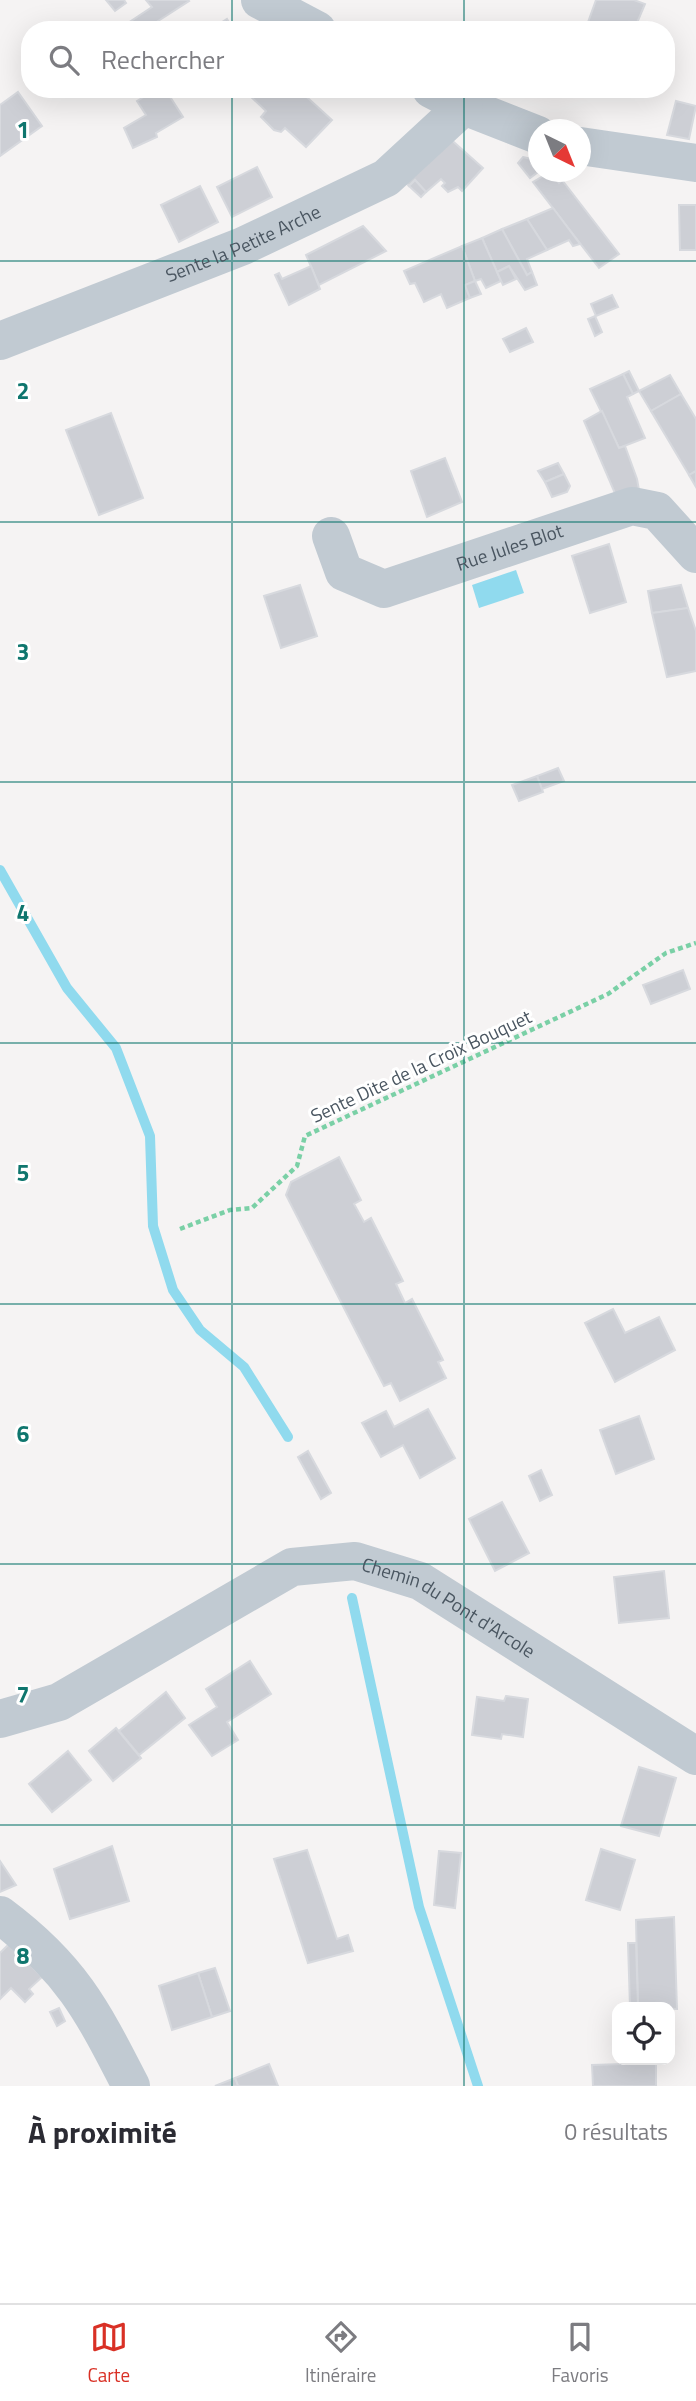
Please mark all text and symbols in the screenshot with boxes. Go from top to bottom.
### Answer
search box [21,21,675,98]
text: Rechercher [101,40,225,79]
icon: search [45,41,83,79]
text: 1 [17,112,29,147]
north arrow [528,119,591,182]
street label: Sente la Petite Arche [161,196,325,289]
text: 2 [17,373,29,408]
street label: Rue Jules Blot [452,515,567,578]
text: 3 [17,634,29,669]
text: 4 [17,895,29,930]
street label: Sente Dite de la Croix Bouquet [305,1001,536,1130]
text: 5 [17,1155,29,1190]
text: 6 [17,1416,30,1451]
street label: Chemin du Pont d'Arcole [358,1549,541,1665]
text: 7 [17,1677,29,1712]
text: 8 [17,1938,30,1973]
map controls [612,2002,675,2065]
button: locate [612,2002,675,2065]
text: À proximité [28,2109,177,2155]
text: 0 résultats [564,2114,668,2149]
tab: Carte [87,2318,130,2389]
tab: Itinéraire [305,2318,376,2389]
tab: Favoris [551,2318,609,2389]

